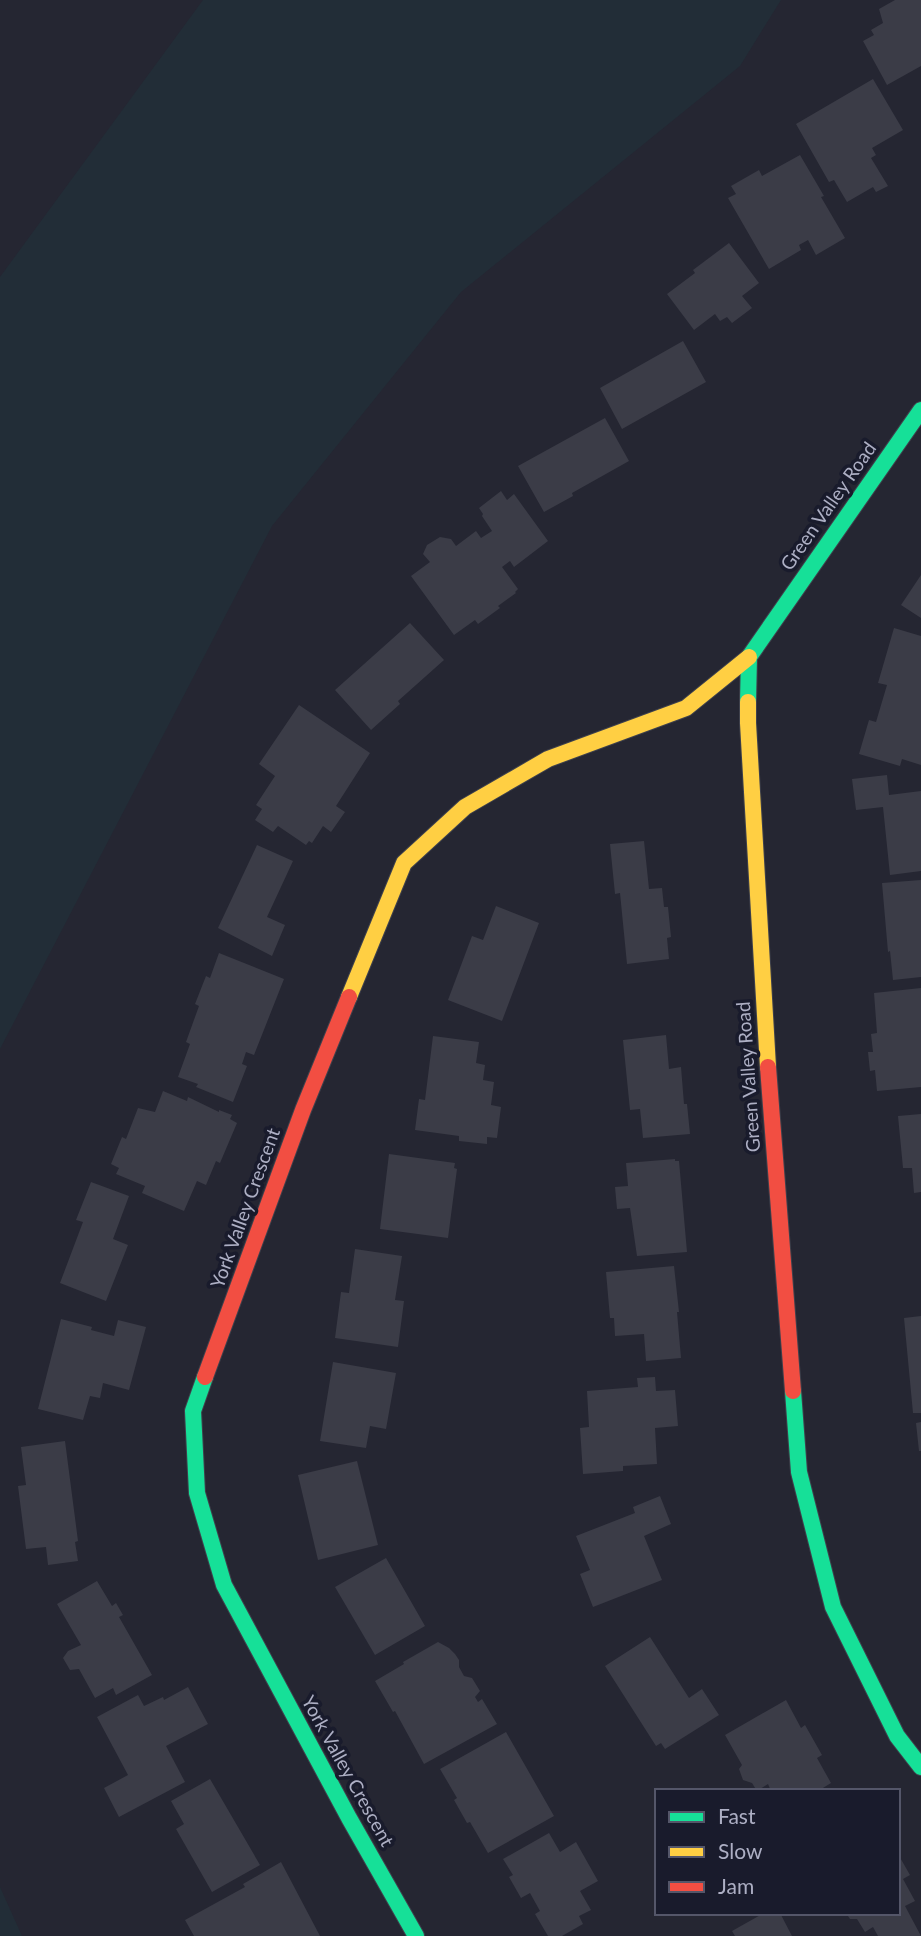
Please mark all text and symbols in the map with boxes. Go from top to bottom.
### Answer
street label: Green Valley Road [775,437,880,574]
street label: Green Valley Road [731,1001,764,1153]
street label: York Valley Crescent [205,1124,284,1291]
street label: York Valley Crescent [297,1691,399,1850]
legend [655,1789,900,1915]
text: Fast [718,1803,756,1828]
text: Slow [718,1838,763,1863]
text: Jam [718,1873,754,1898]

